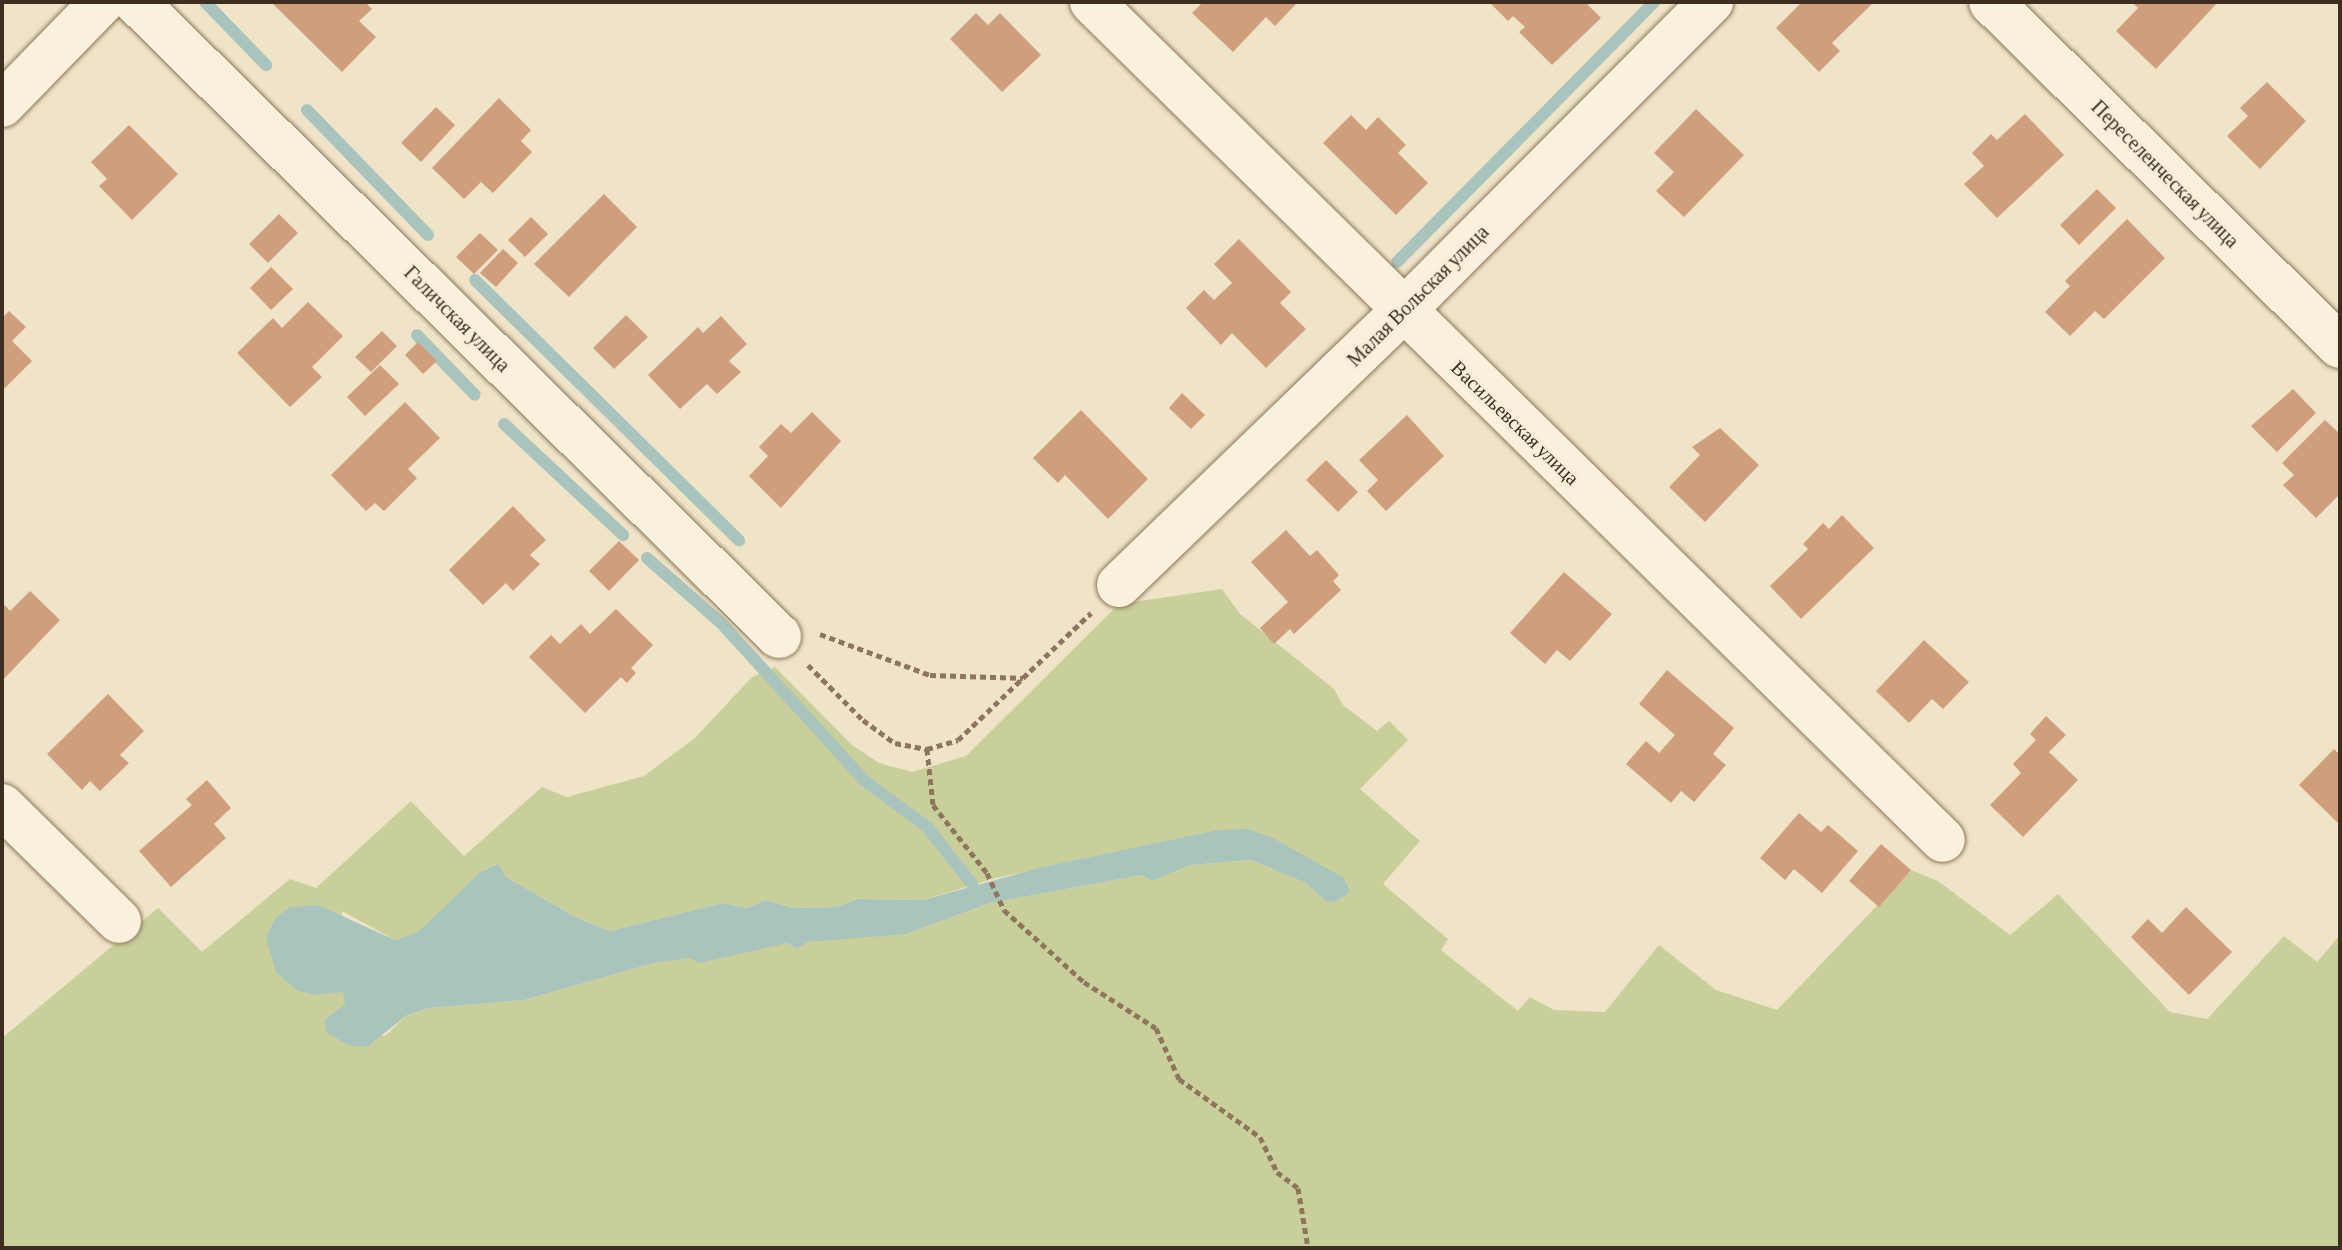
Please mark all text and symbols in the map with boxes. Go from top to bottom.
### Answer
street label: Переселенческая улица [2086,95,2244,253]
street label: Малая Вольская улица [1342,220,1494,372]
street label: Галичская улица [399,261,515,377]
street label: Васильевская улица [1446,356,1584,490]

